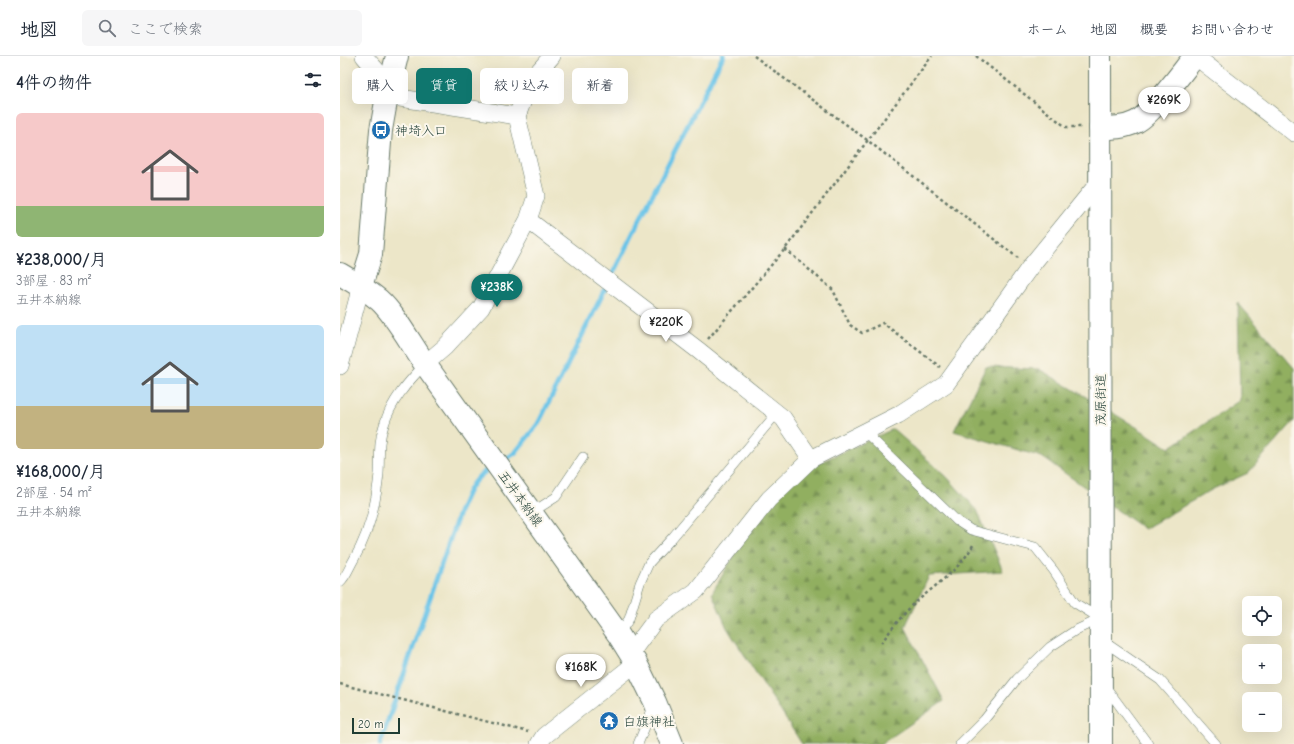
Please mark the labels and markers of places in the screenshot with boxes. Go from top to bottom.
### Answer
pin: ¥269K [1136,87,1192,121]
bus stop icon: 神埼入口 [370,119,392,141]
place label: 神埼入口 [395,123,447,138]
pin: ¥238K [469,274,525,308]
pin: ¥220K [638,309,694,343]
pin: ¥168K [553,654,609,688]
temple icon: 白旗神社 [598,710,620,732]
place label: 白旗神社 [623,714,675,729]

